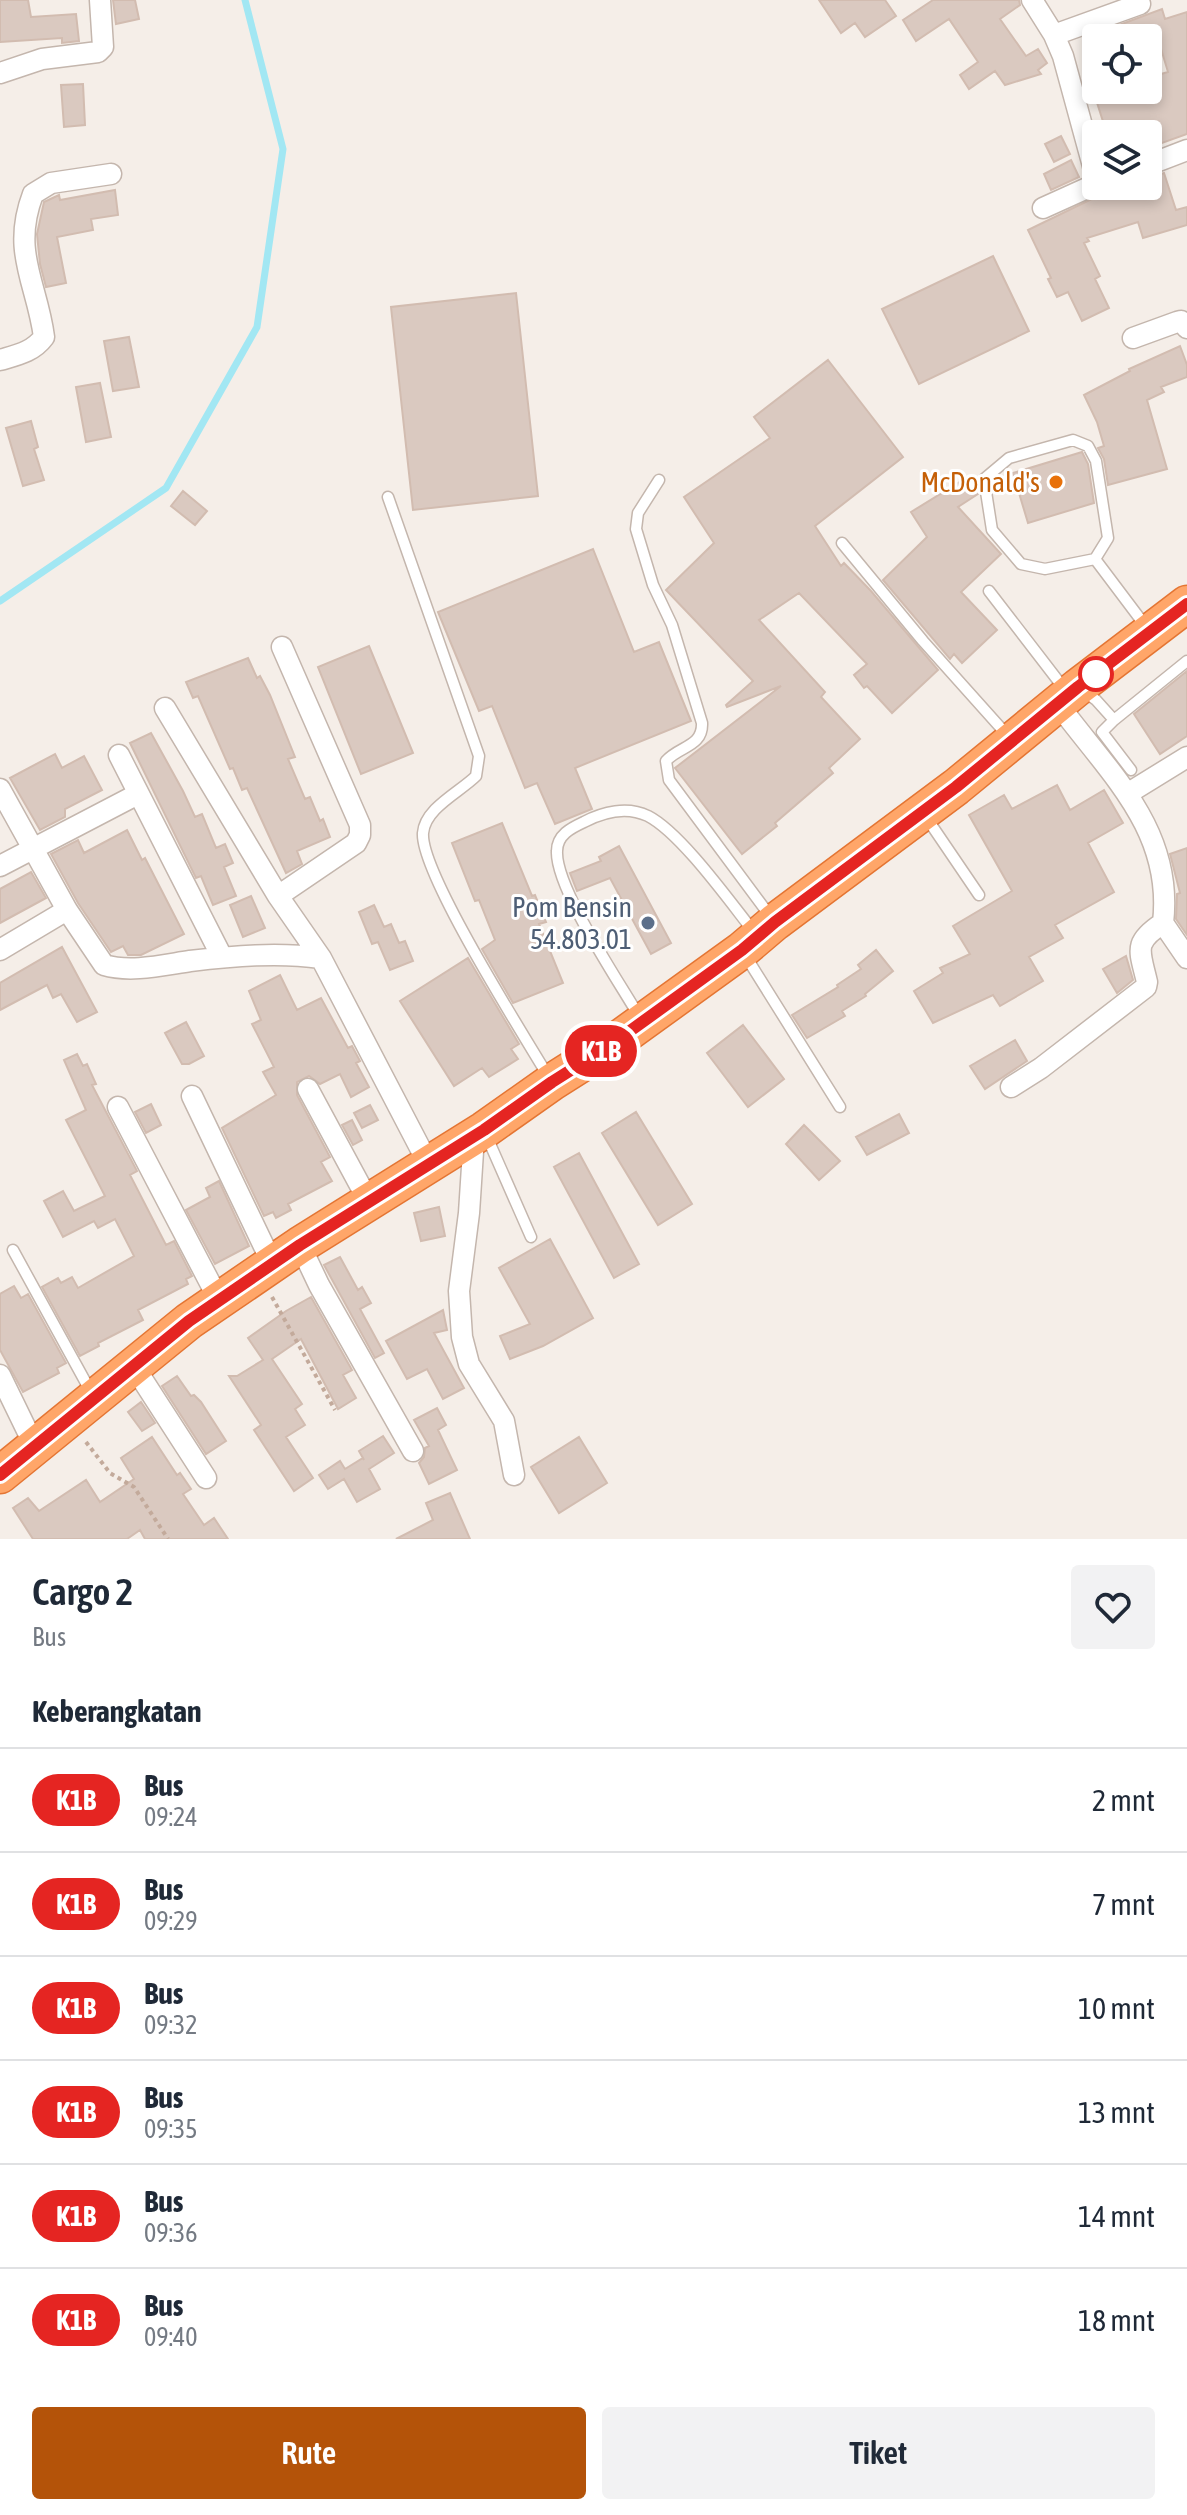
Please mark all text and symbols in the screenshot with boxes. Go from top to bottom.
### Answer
map controls [1082,24,1162,200]
button: locate [1082,24,1162,104]
button: layers [1082,120,1162,200]
place label: McDonald's [921,466,1040,498]
marker: McDonald's [1047,473,1065,491]
unlabelled marker [1079,657,1113,691]
place label: Pom Bensin 54.803.01 [512,891,632,955]
marker: Pom Bensin 54.803.01 [639,914,657,932]
line badge: K1B [555,1025,647,1077]
text: K1B [581,1035,621,1067]
button: heart [1071,1565,1155,1649]
text: Cargo 2 [32,1570,133,1613]
text: Bus [32,1622,66,1652]
text: Keberangkatan [32,1694,202,1728]
text: Bus [144,1768,183,1802]
text: 2 mnt [1092,1783,1155,1817]
text: K1B [56,1784,96,1816]
text: 09:24 [144,1802,198,1832]
text: Bus [144,1872,183,1906]
text: 7 mnt [1092,1887,1155,1921]
text: K1B [56,1888,96,1920]
text: 09:29 [144,1906,198,1936]
text: Bus [144,1976,183,2010]
text: 10 mnt [1078,1991,1155,2025]
text: K1B [56,1992,96,2024]
text: 09:32 [144,2010,198,2040]
text: Bus [144,2080,183,2114]
text: 13 mnt [1078,2095,1155,2129]
text: K1B [56,2096,96,2128]
text: 09:35 [144,2114,198,2144]
text: Bus [144,2184,183,2218]
text: 14 mnt [1078,2199,1155,2233]
text: K1B [56,2200,96,2232]
text: 09:36 [144,2218,198,2248]
text: Bus [144,2288,183,2322]
text: 18 mnt [1078,2303,1155,2337]
text: K1B [56,2304,96,2336]
text: 09:40 [144,2322,198,2352]
button: Rute [32,2407,586,2499]
button: Tiket [602,2407,1155,2499]

